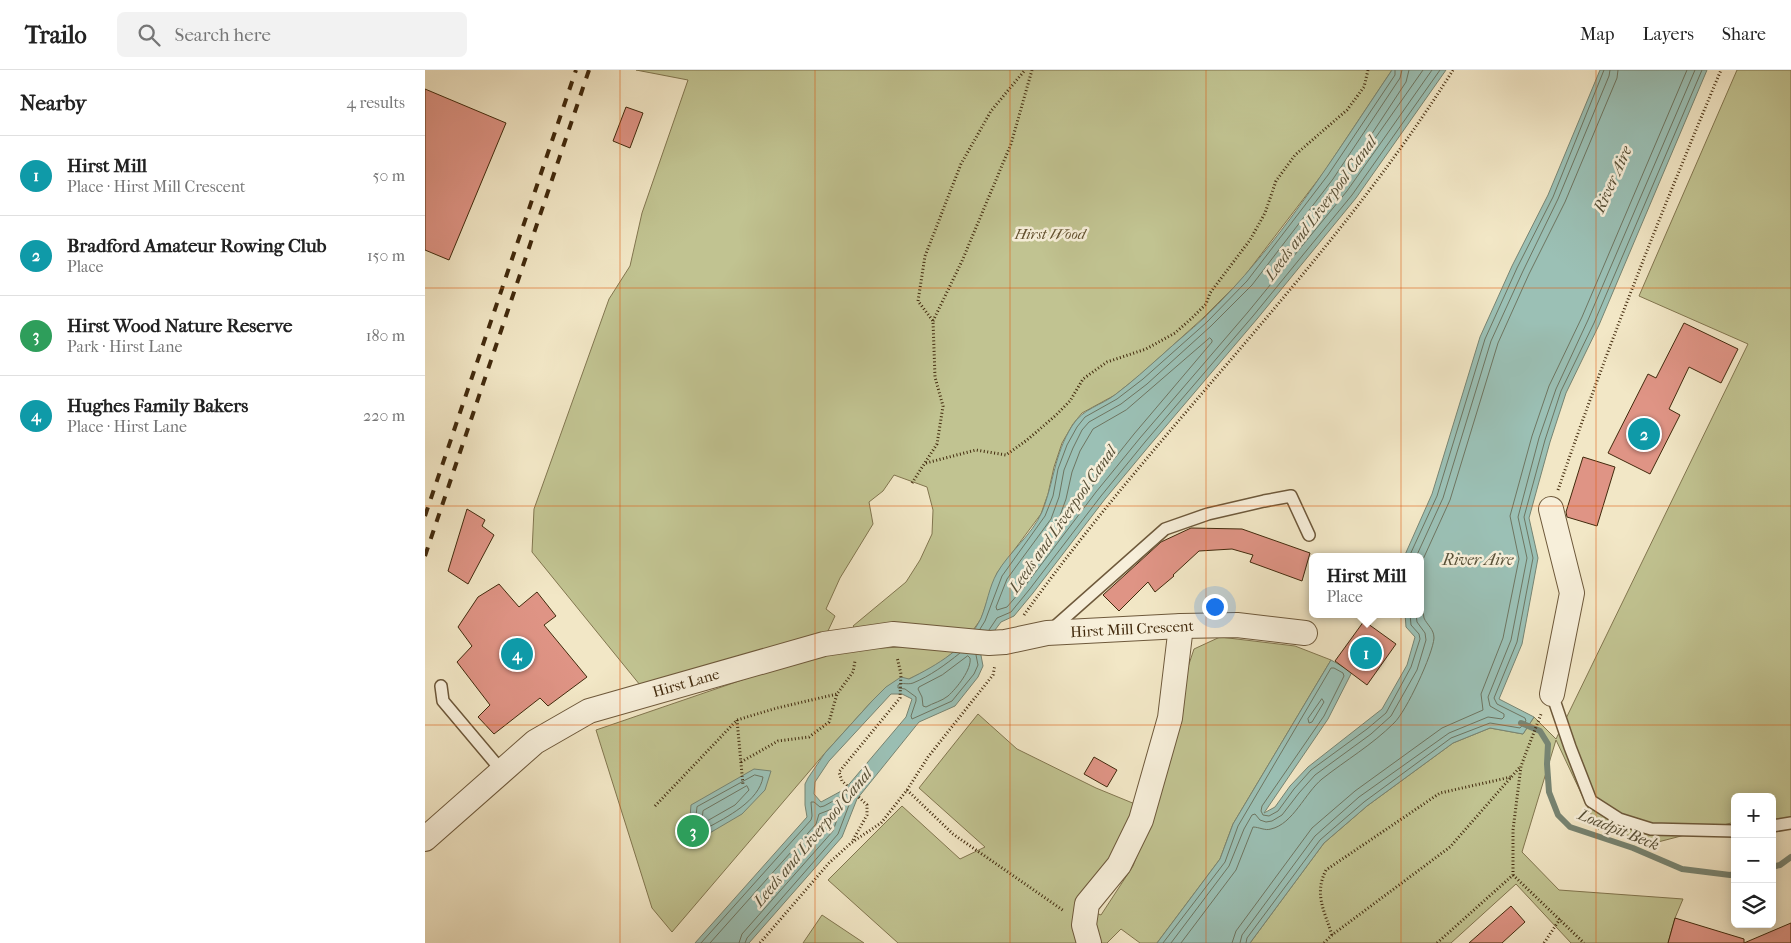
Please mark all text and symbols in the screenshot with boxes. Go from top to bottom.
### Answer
search box [117,12,467,57]
text: Trailo [25,21,87,49]
icon: search [135,21,163,49]
text: Search here [175,24,271,46]
text: Map [1580,24,1614,45]
text: Layers [1642,24,1694,45]
text: Share [1722,24,1766,45]
text: Nearby [20,91,86,115]
text: 4 results [347,93,405,112]
water label: Leeds and Liverpool Canal [1260,131,1382,285]
water label: River Aire [1589,142,1636,216]
text: Hirst Mill [67,155,147,177]
text: 1 [33,166,39,185]
text: 50 m [373,166,405,185]
text: Place · Hirst Mill Crescent [67,177,246,196]
park label: Hirst Wood [1014,225,1088,243]
text: Bradford Amateur Rowing Club [67,235,327,257]
text: 2 [32,246,40,265]
text: 150 m [367,246,405,265]
text: Place [67,257,103,276]
text: Hirst Wood Nature Reserve [67,315,292,337]
text: 3 [33,326,39,345]
text: 180 m [366,326,405,345]
text: Park · Hirst Lane [67,337,182,356]
text: Hughes Family Bakers [67,395,248,417]
text: 4 [31,406,41,425]
text: 220 m [363,406,405,425]
pin: 2 [1628,415,1660,453]
text: Place · Hirst Lane [67,417,187,436]
water label: Leeds and Liverpool Canal [1004,440,1122,597]
water label: River Aire [1442,550,1514,569]
popup [1309,553,1424,618]
text: Hirst Mill [1326,565,1407,587]
text: Place [1326,587,1363,606]
your location [1202,594,1228,620]
street label: Hirst Mill Crescent [1070,617,1195,641]
pin: 1 [1350,634,1382,672]
pin: 4 [501,635,533,673]
street label: Hirst Lane [650,665,722,701]
water label: Leeds and Liverpool Canal [748,763,877,911]
map controls [1731,793,1776,928]
button: + [1731,793,1776,838]
water label: Loadpit Beck [1574,804,1662,854]
pin: 3 [677,812,709,850]
button: − [1731,838,1776,883]
button: layers [1731,883,1776,928]

